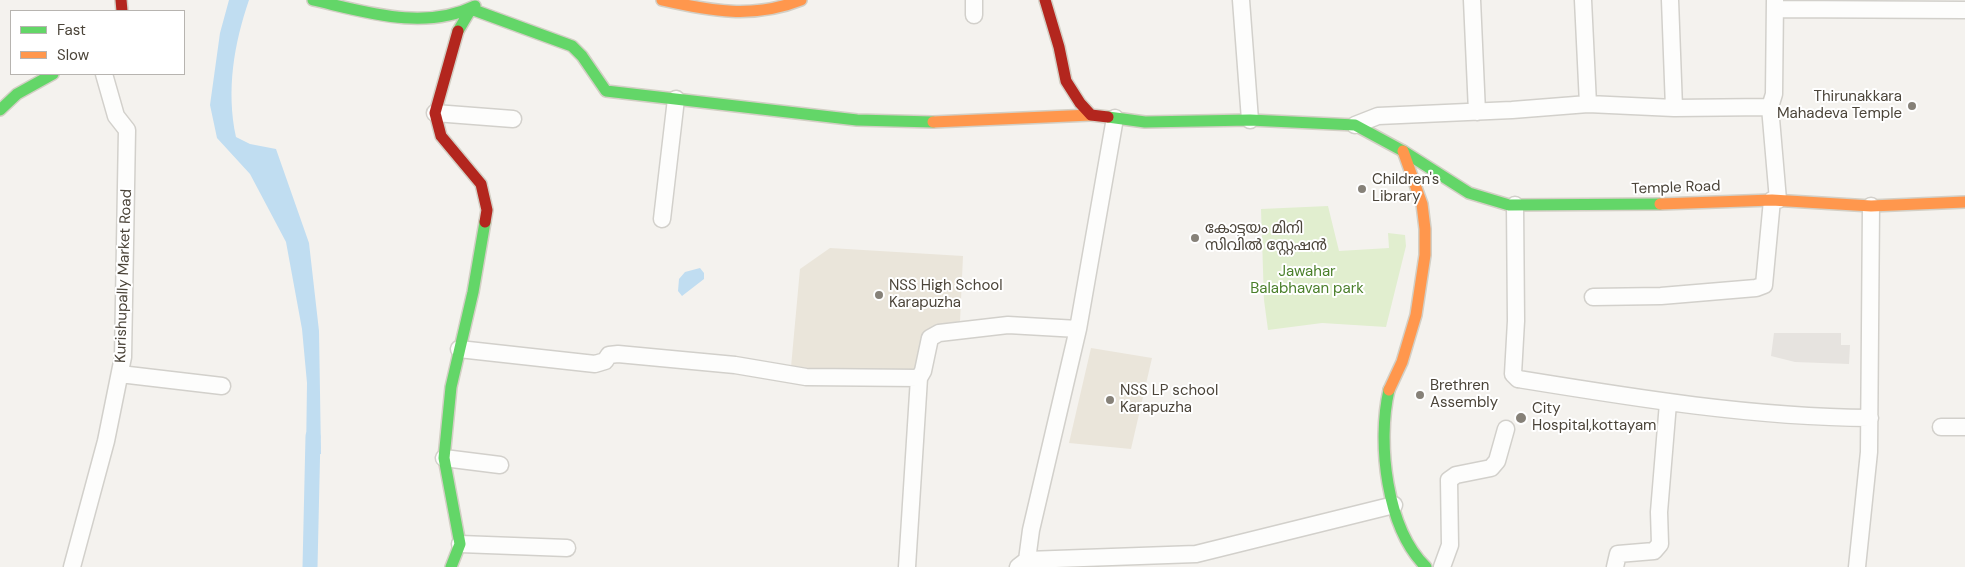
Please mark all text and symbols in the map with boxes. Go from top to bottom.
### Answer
legend [10,10,185,75]
text: Fast [57,20,86,40]
text: Slow [57,45,89,65]
place label: Thirunakkara Mahadeva Temple [1777,88,1902,123]
marker: Thirunakkara Mahadeva Temple [1906,100,1918,112]
place label: Children's Library [1372,171,1439,206]
street label: Temple Road [1631,177,1721,199]
marker: Children's Library [1356,183,1368,195]
street label: Kurishupally Market Road [112,189,136,363]
place label: കോട്ടയം മിനി സിവിൽ സ്റ്റേഷൻ [1205,220,1327,255]
marker: കോട്ടയം മിനി സിവിൽ സ്റ്റേഷൻ [1189,232,1201,244]
park label: Jawahar Balabhavan park [1250,263,1364,298]
place label: NSS High School Karapuzha [889,277,1003,312]
marker: NSS High School Karapuzha [873,289,885,301]
place label: Brethren Assembly [1430,377,1498,412]
place label: NSS LP school Karapuzha [1120,382,1218,417]
marker: Brethren Assembly [1414,389,1426,401]
marker: NSS LP school Karapuzha [1104,394,1116,406]
place label: City Hospital,kottayam [1532,400,1656,435]
marker: City Hospital,kottayam [1514,411,1528,425]

